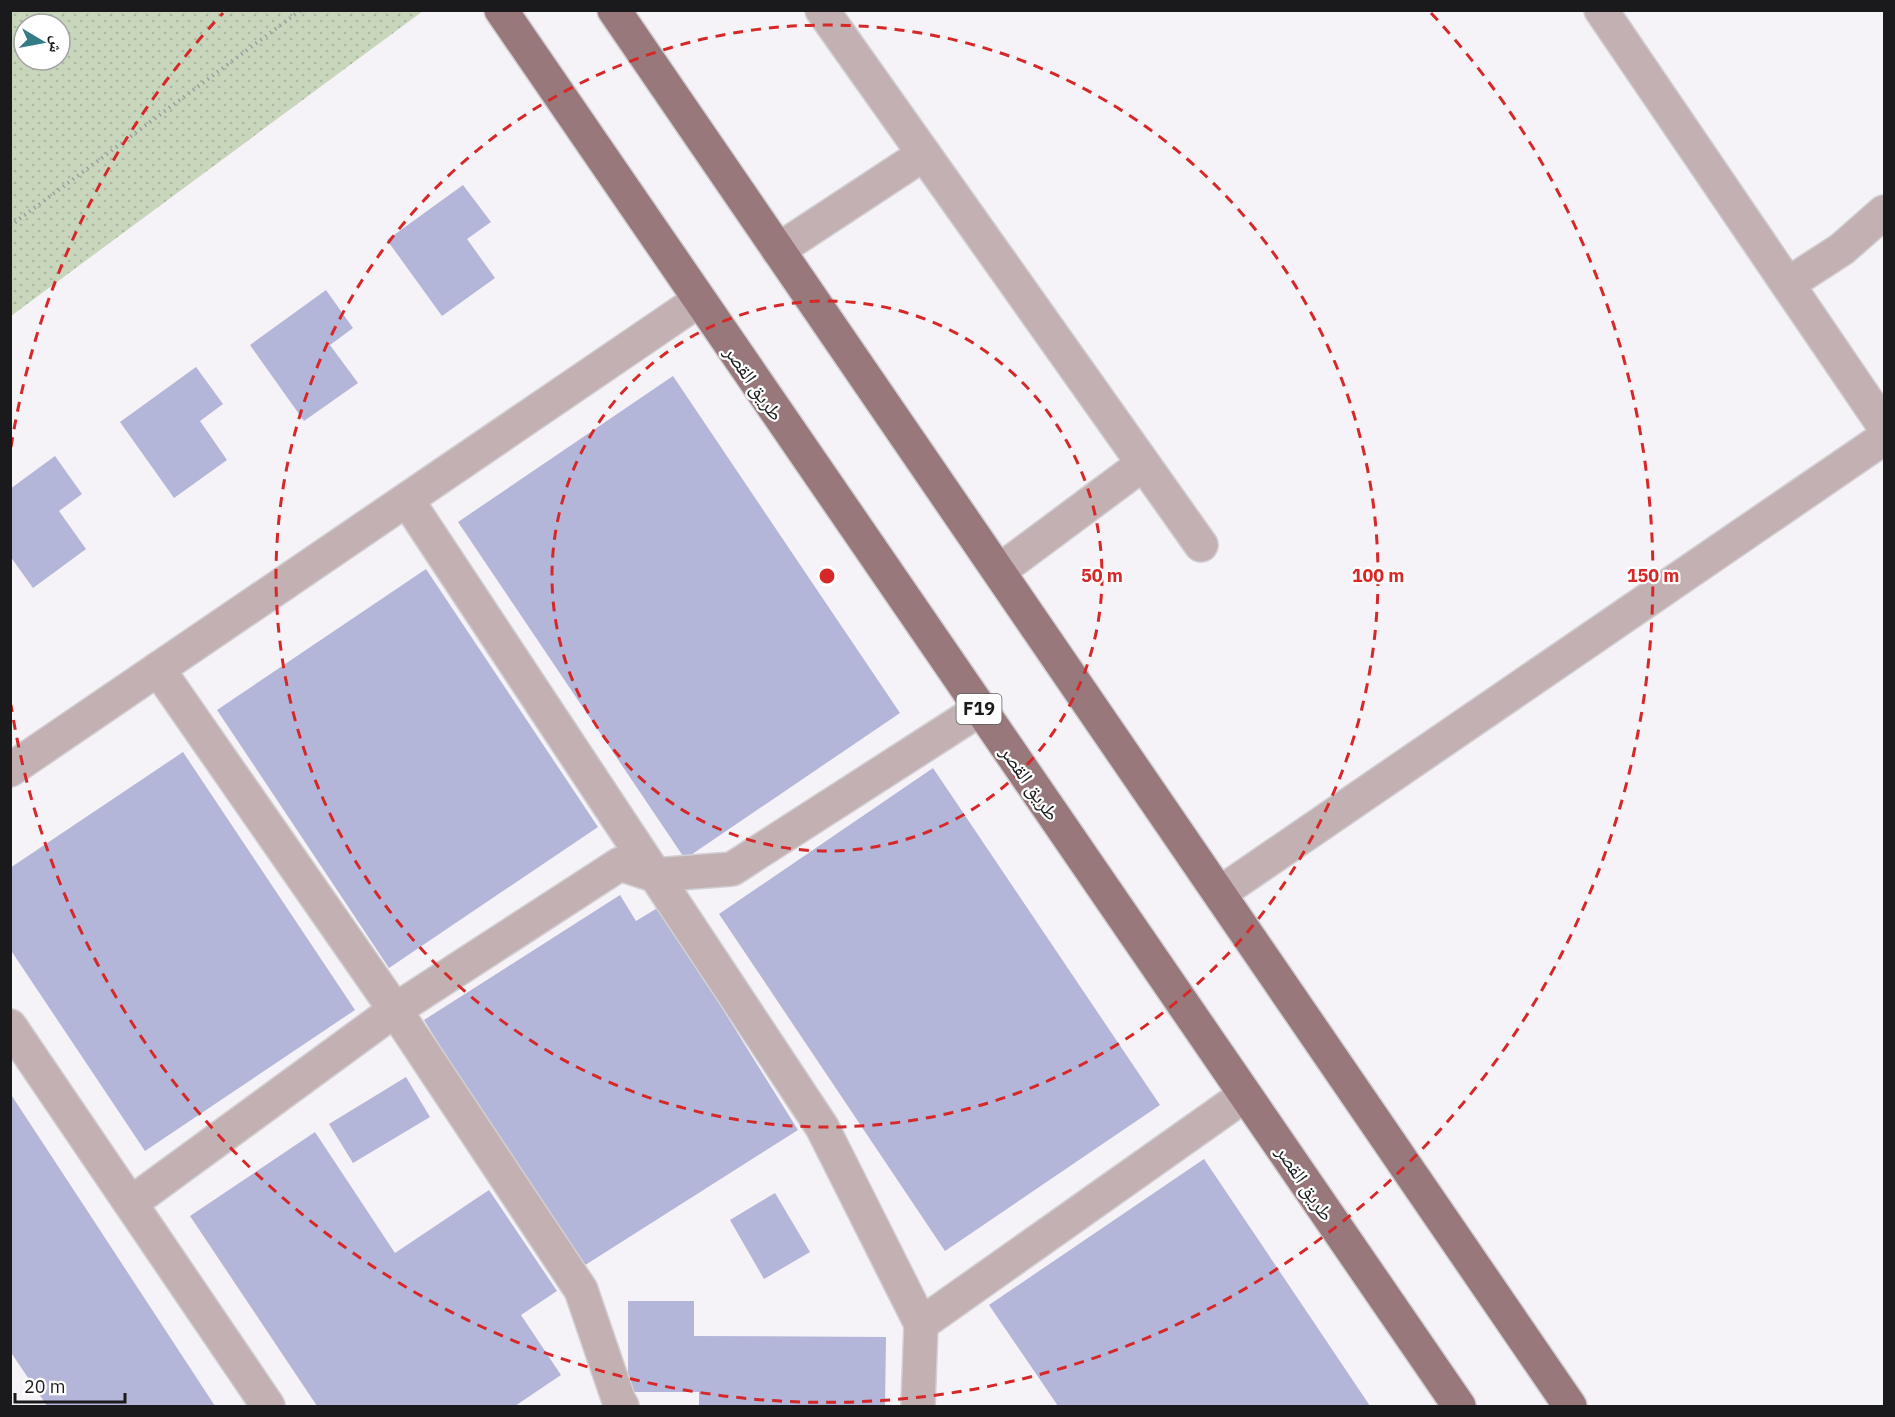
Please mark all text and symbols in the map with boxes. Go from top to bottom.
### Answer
north arrow [12,12,72,72]
text: ش [45,35,68,55]
street label: طريق القصر [718,339,790,426]
text: 50 m [1081,564,1123,587]
text: 100 m [1352,564,1404,587]
text: 150 m [1627,564,1679,587]
centre of rings [817,566,837,586]
road number: F19 [956,694,1002,724]
street label: طريق القصر [994,739,1066,826]
street label: طريق القصر [1270,1139,1341,1226]
scale bar [15,1366,124,1404]
text: 20 m [24,1375,66,1398]

